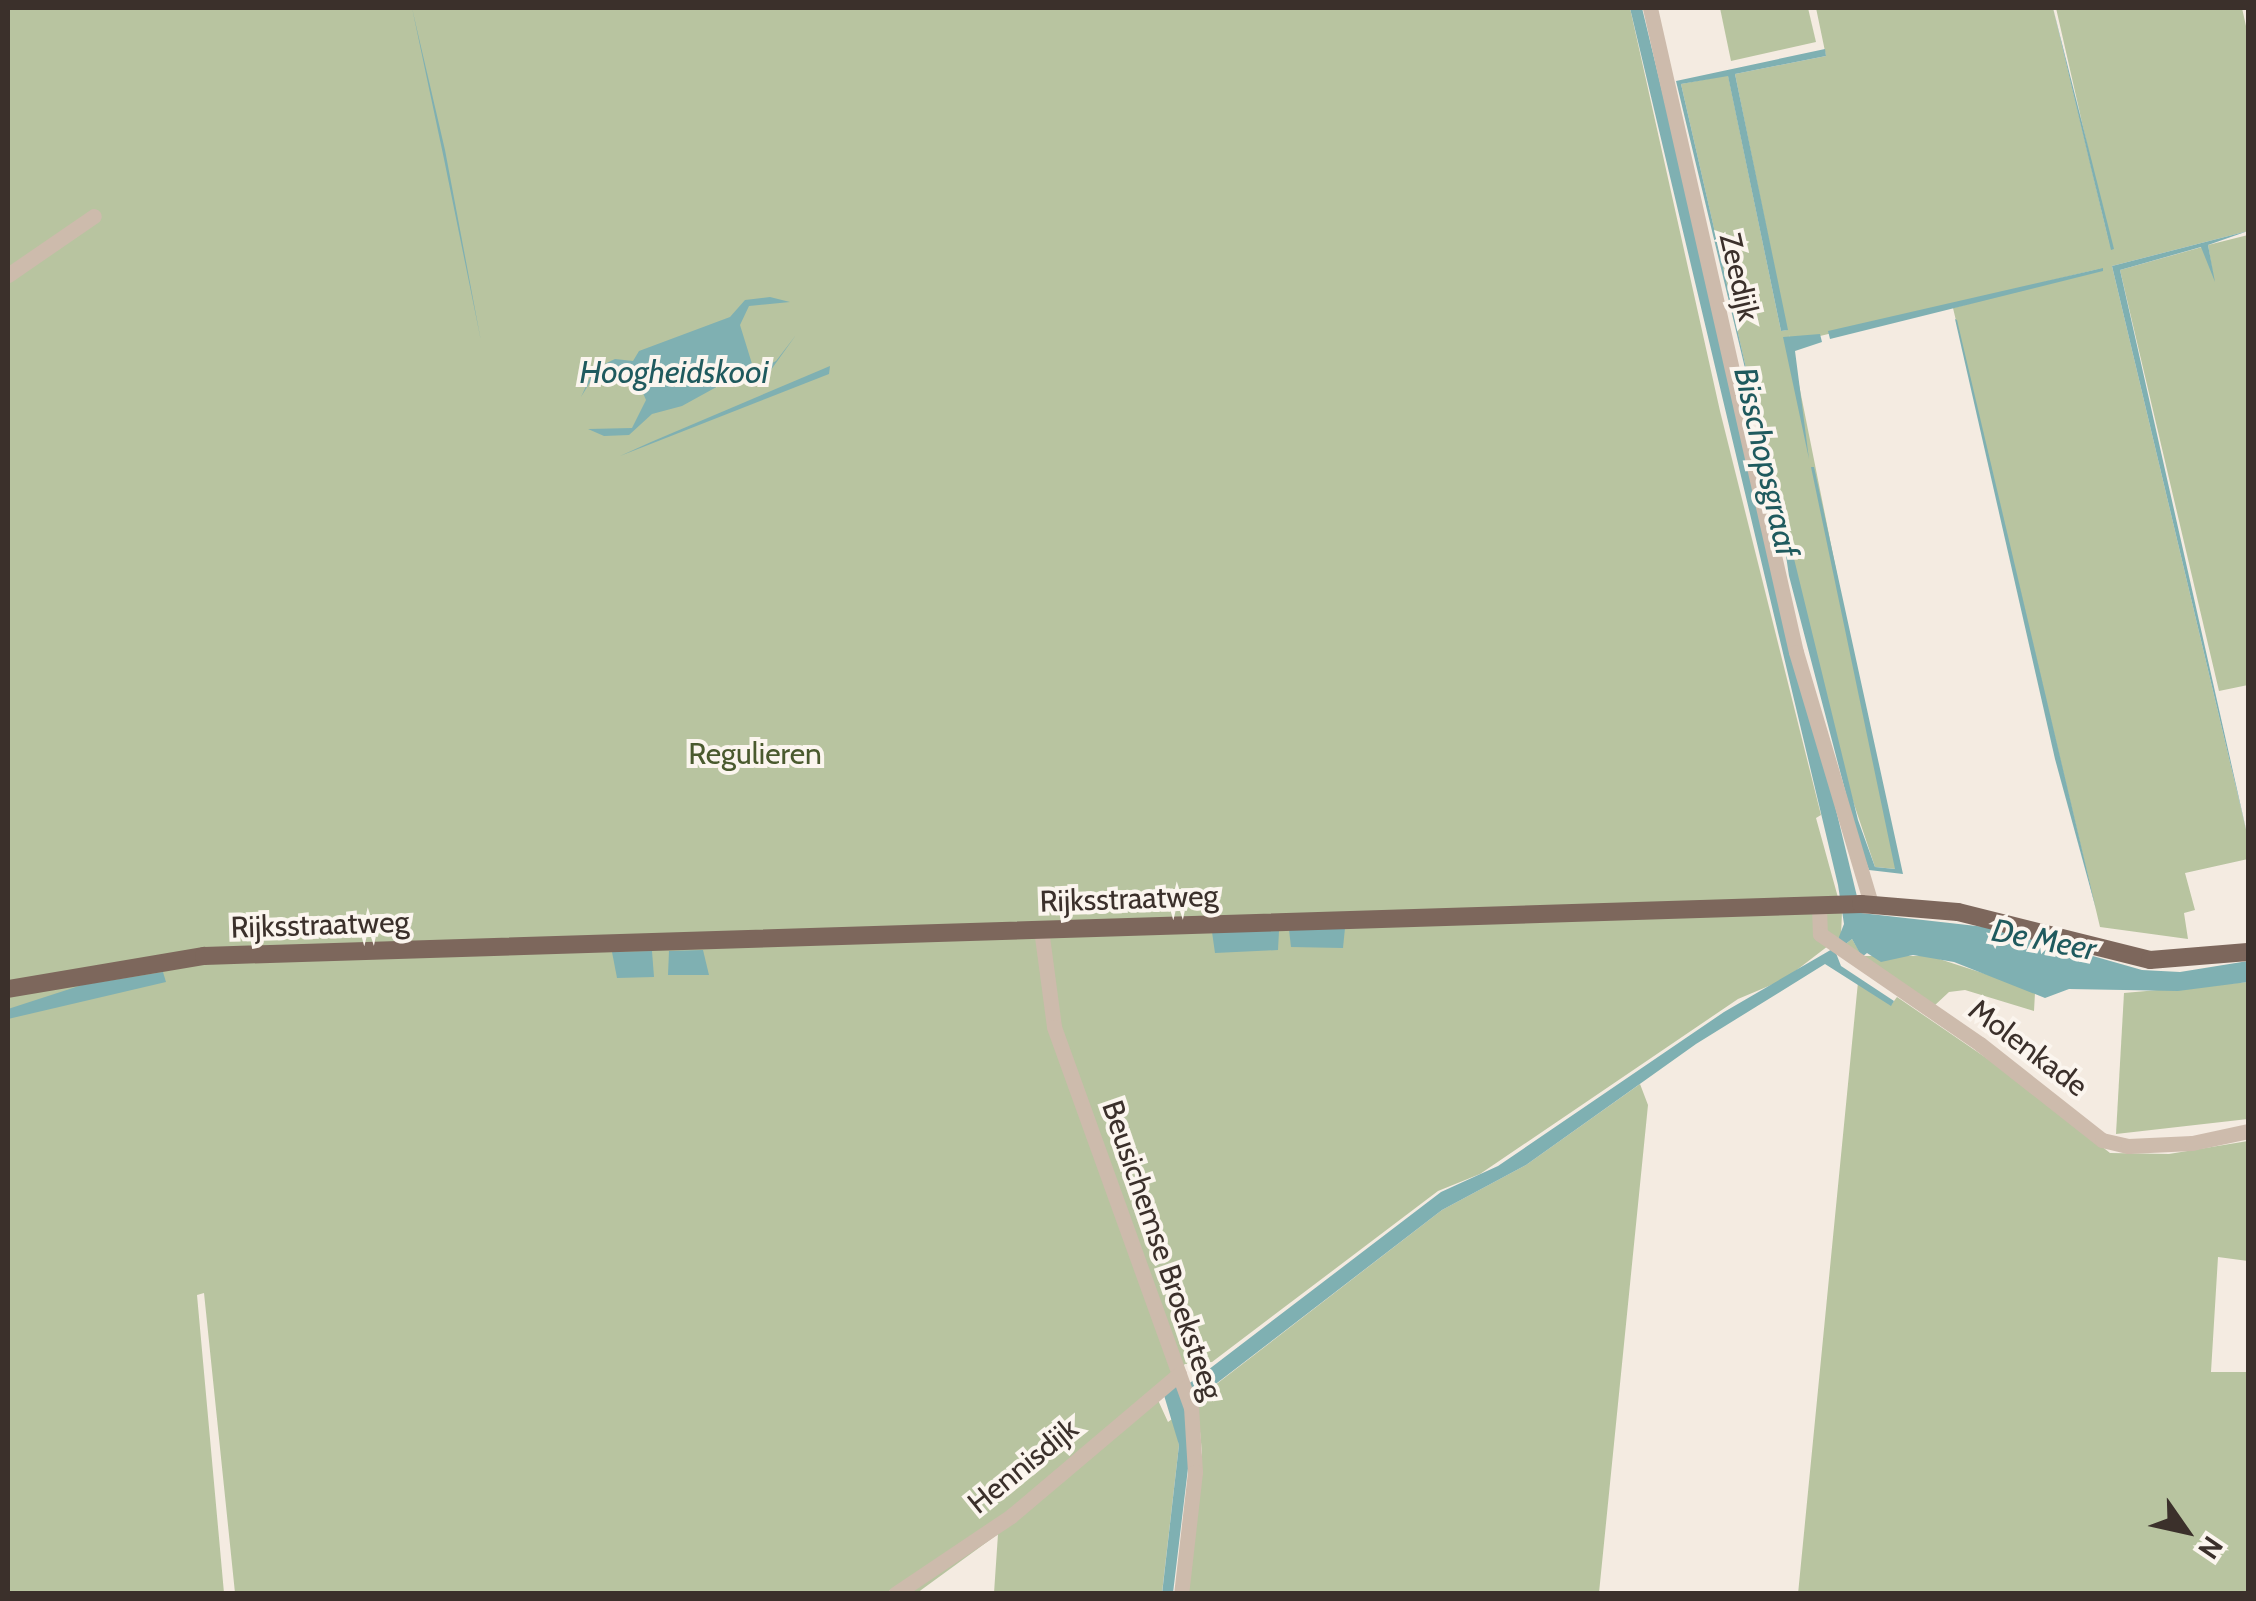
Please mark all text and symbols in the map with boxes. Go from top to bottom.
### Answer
street label: Zeedijk [1711,230,1767,324]
water label: Hoogheidskooi [580,353,768,391]
water label: Bisschopsgraaf [1726,364,1806,560]
park label: Regulieren [688,736,822,772]
street label: Rijksstraatweg [1039,878,1219,920]
street label: Rijksstraatweg [230,904,410,946]
water label: De Meer [1989,911,2099,969]
street label: Molenkade [1962,992,2094,1104]
street label: Beusichemse Broeksteeg [1094,1096,1230,1404]
street label: Hennisdijk [961,1411,1085,1521]
north arrow [2136,1481,2236,1581]
text: N [2191,1530,2231,1565]

